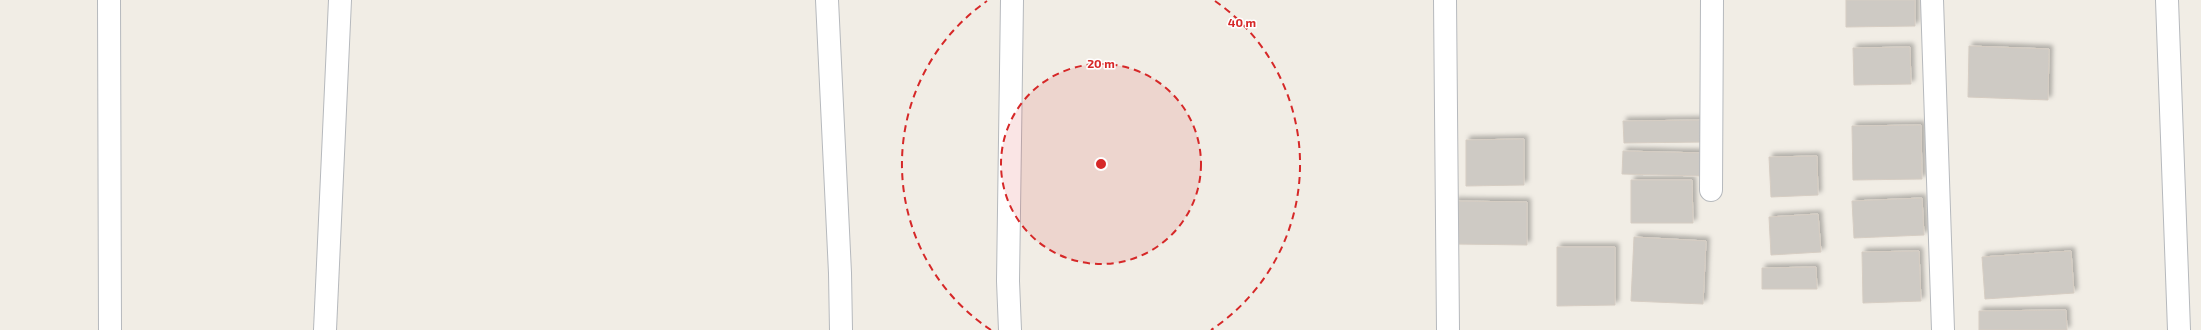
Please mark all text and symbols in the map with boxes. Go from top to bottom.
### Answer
text: 40 m [1228,15,1256,29]
text: 20 m [1087,56,1115,70]
centre of rings [1094,157,1108,171]

